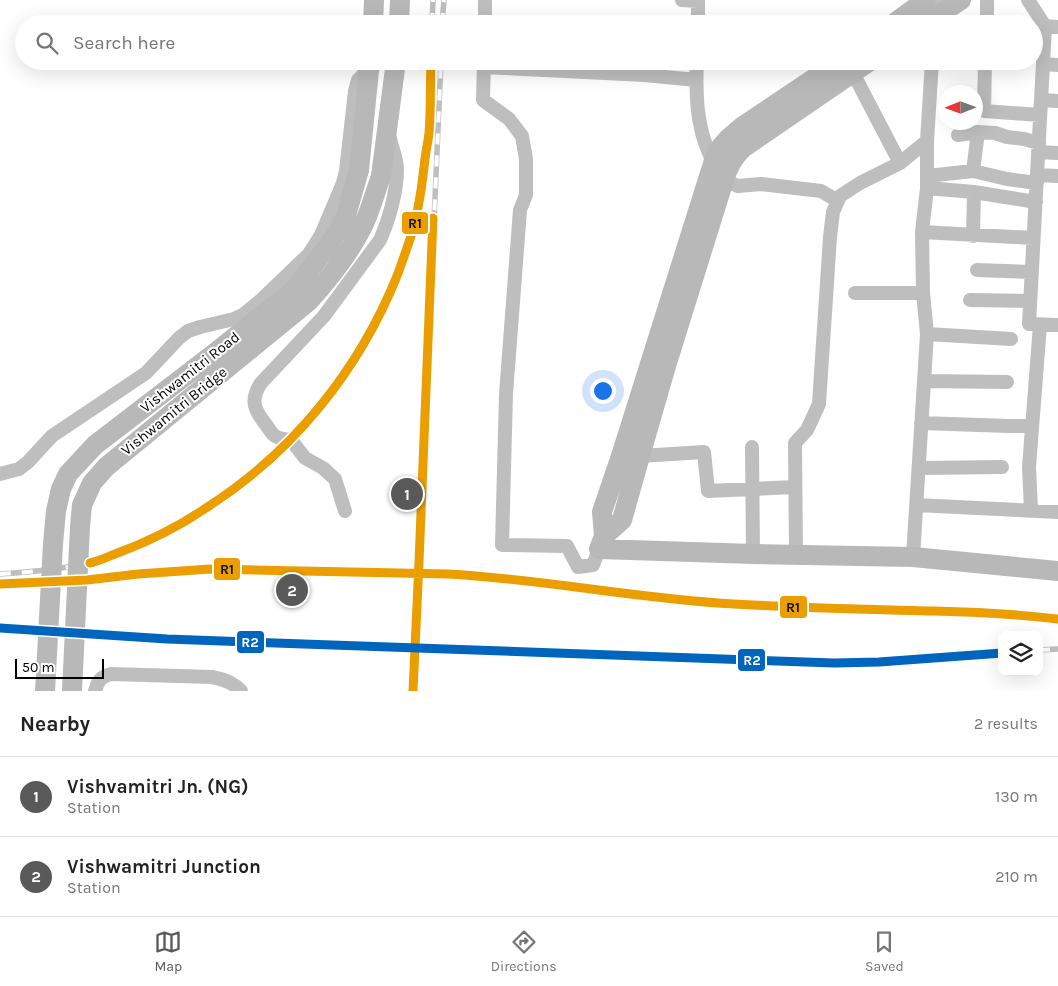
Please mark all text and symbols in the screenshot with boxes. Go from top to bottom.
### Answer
search box [15,15,1043,70]
icon: search [33,29,61,57]
text: Search here [73,32,175,54]
north arrow [938,85,983,130]
line badge: R1 [401,211,429,235]
text: R1 [408,215,422,232]
street label: Vishwamitri Road [137,328,243,416]
street label: Vishwamitri Bridge [117,363,231,459]
your location [590,378,616,404]
pin: 1 [391,475,423,513]
line badge: R1 [213,557,241,581]
text: R1 [220,561,234,578]
pin: 2 [276,571,308,609]
line badge: R1 [779,595,808,619]
text: R1 [786,599,800,616]
line badge: R2 [236,630,265,654]
map controls [998,631,1043,676]
button: layers [998,631,1043,676]
text: R2 [241,634,259,651]
line badge: R2 [737,648,766,672]
text: R2 [743,652,761,669]
scale bar [15,656,104,679]
text: 50 m [22,659,55,676]
text: Nearby [20,712,90,736]
text: 2 results [974,714,1038,733]
text: Vishvamitri Jn. (NG) [67,776,249,798]
text: 1 [33,787,39,806]
text: 130 m [995,787,1038,806]
text: Station [67,798,121,817]
text: Vishwamitri Junction [67,856,261,878]
text: 2 [31,867,41,886]
text: 210 m [995,867,1038,886]
text: Station [67,878,121,897]
tab: Map [154,928,182,975]
tab: Directions [491,928,557,975]
tab: Saved [865,928,904,975]

